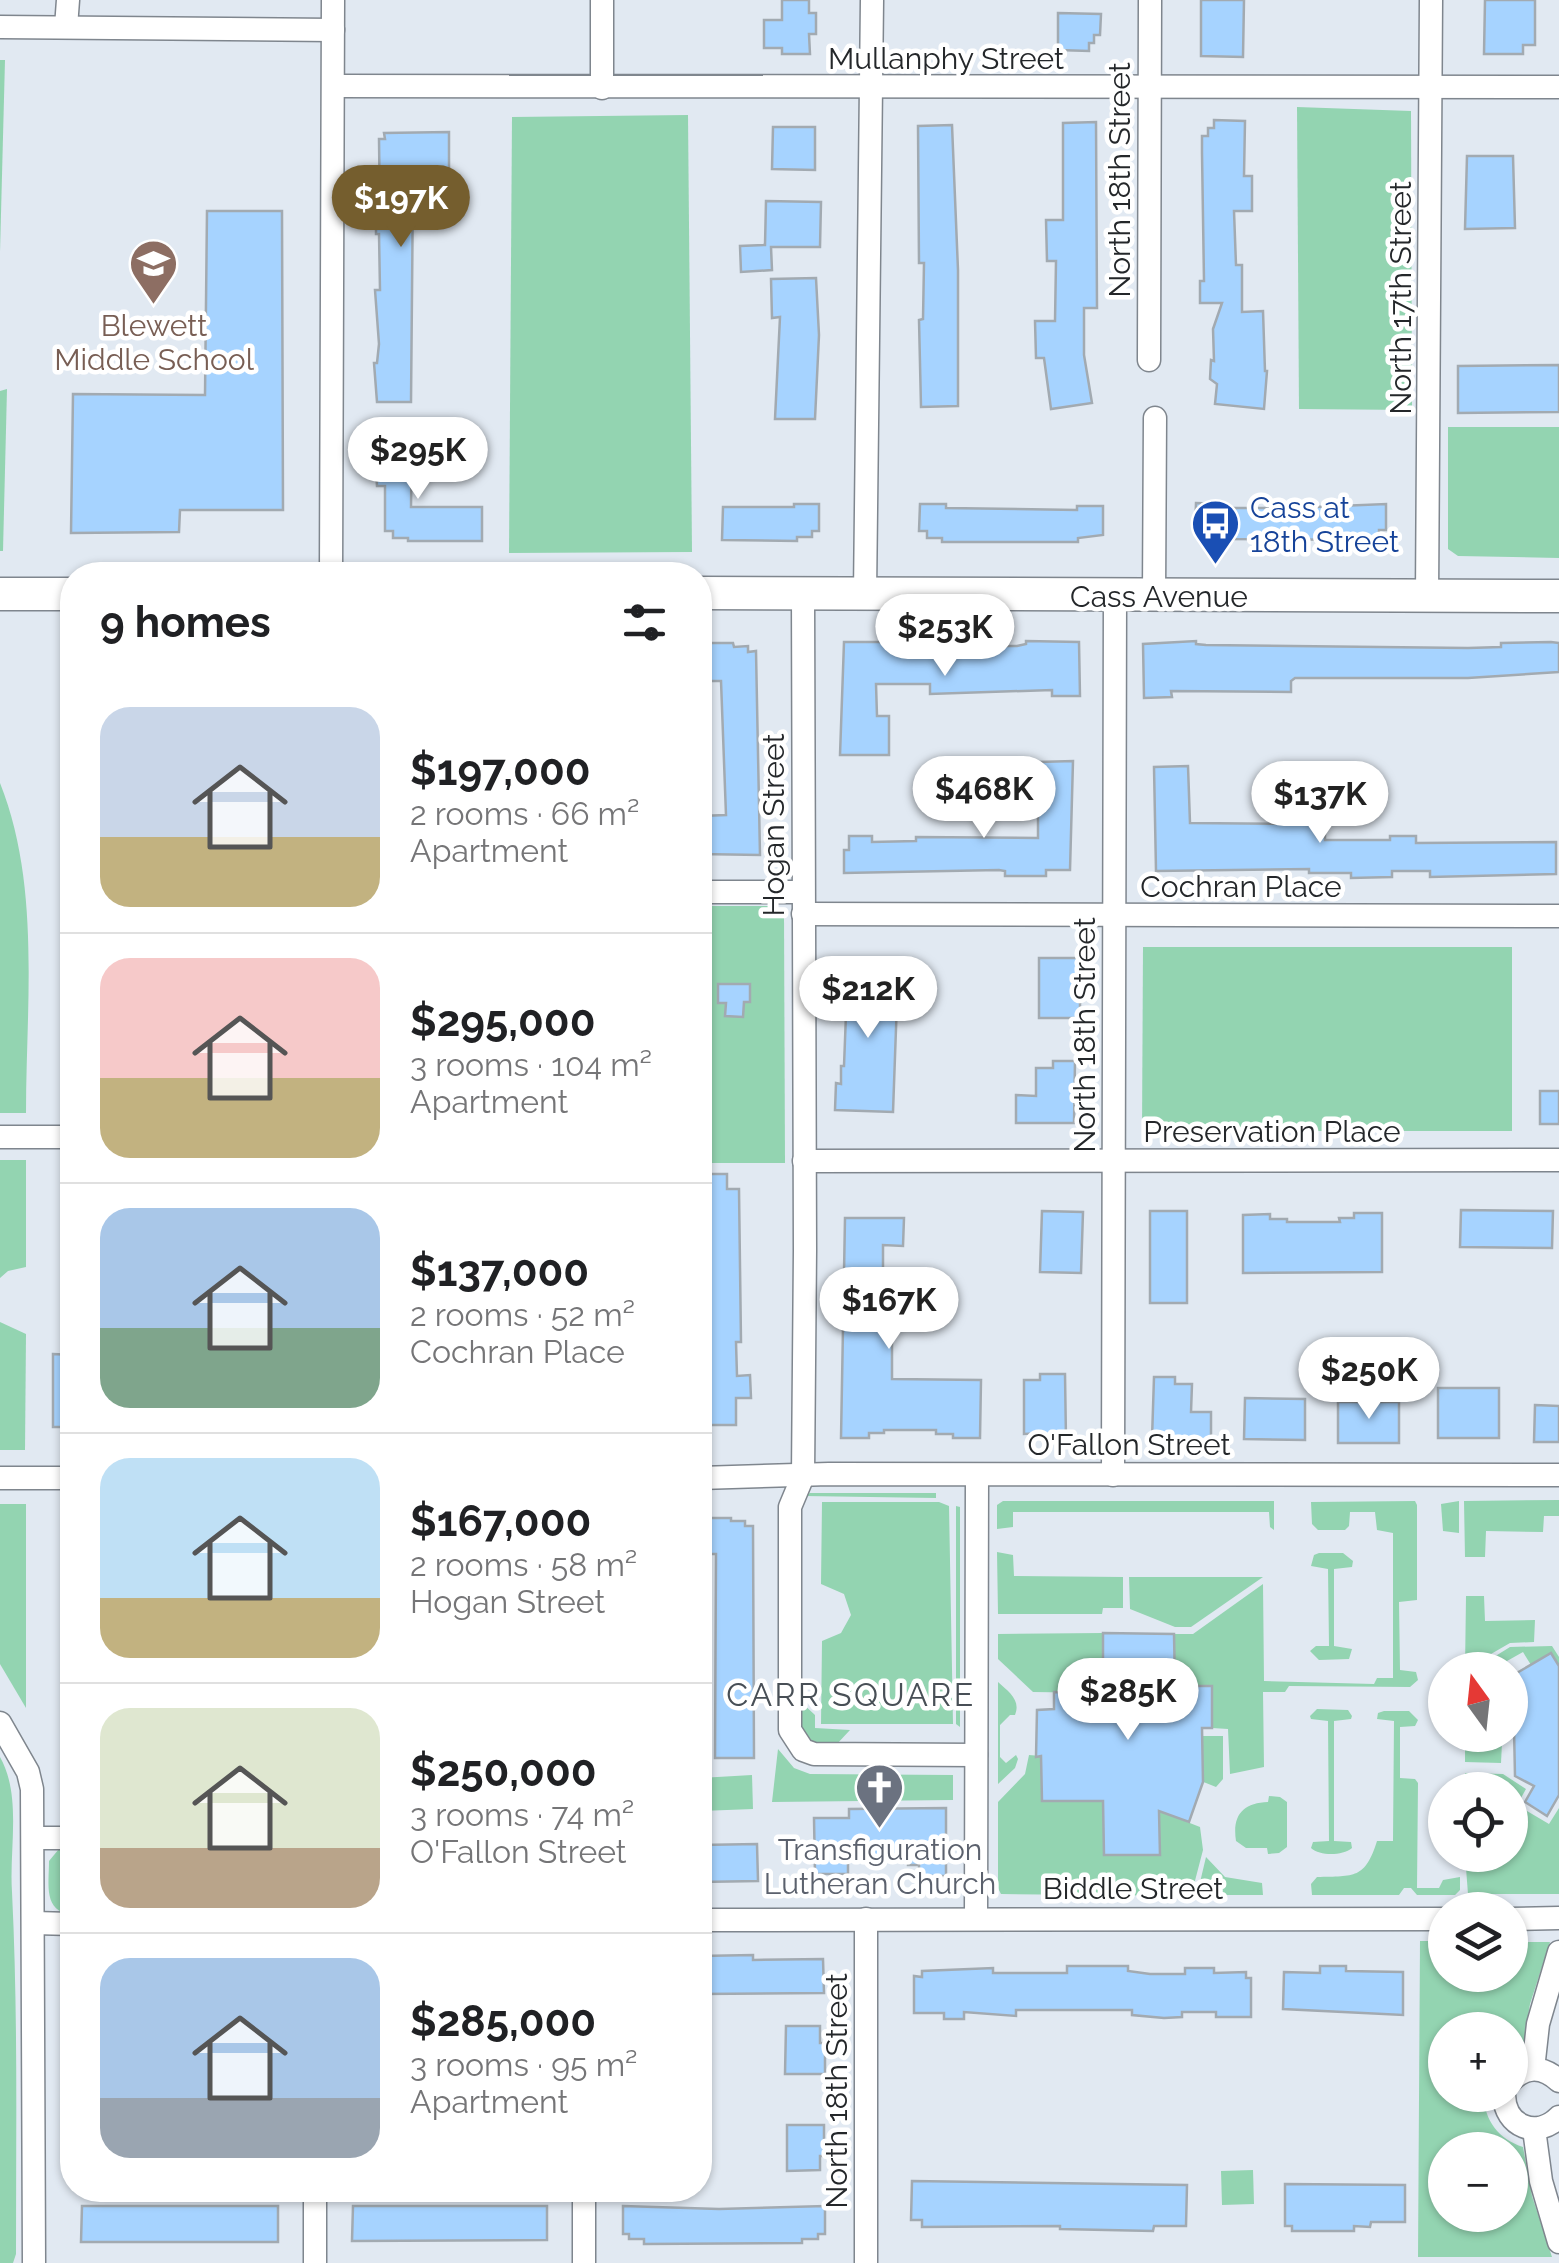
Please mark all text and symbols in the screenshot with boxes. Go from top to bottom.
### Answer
street label: Mullanphy Street [828,41,1064,76]
street label: North 18th Street [1102,62,1137,298]
pin: $197K [331,165,471,250]
text: $197K [354,179,448,216]
street label: North 17th Street [1383,181,1418,415]
school or university icon: Blewett Middle School [128,238,180,306]
place label: Blewett Middle School [54,308,255,377]
pin: $295K [348,417,488,502]
text: $295K [370,431,466,468]
place label: Cass at 18th Street [1250,490,1399,559]
bus stop icon: Cass at 18th Street [1189,498,1241,566]
street label: Cass Avenue [1070,579,1248,614]
pin: $253K [875,594,1015,679]
icon: filters [617,595,672,650]
text: 9 homes [100,598,271,647]
text: $253K [897,608,993,645]
street label: Hogan Street [756,734,791,916]
text: $197,000 [410,746,590,795]
icon: home [180,747,300,867]
pin: $468K [914,756,1054,841]
pin: $137K [1250,761,1390,846]
text: $468K [935,770,1033,807]
text: $137K [1273,775,1367,812]
text: 2 rooms · 66 m² [410,795,639,832]
text: Apartment [410,832,568,869]
street label: Cochran Place [1140,869,1342,904]
street label: North 18th Street [1067,917,1102,1153]
pin: $212K [798,956,938,1041]
text: $212K [821,970,915,1007]
text: $295,000 [410,997,595,1046]
icon: home [180,998,300,1118]
text: 3 rooms · 104 m² [410,1046,652,1083]
text: Apartment [410,1083,568,1120]
street label: Preservation Place [1143,1114,1401,1149]
text: $137,000 [410,1247,589,1296]
icon: home [180,1248,300,1368]
pin: $167K [819,1267,959,1352]
text: $167K [842,1281,936,1318]
text: 2 rooms · 52 m² [410,1296,635,1333]
text: Cochran Place [410,1333,625,1370]
pin: $250K [1299,1337,1439,1422]
text: $250K [1320,1351,1418,1388]
street label: O'Fallon Street [1028,1427,1230,1462]
text: $167,000 [410,1497,591,1546]
icon: home [180,1498,300,1618]
text: 2 rooms · 58 m² [410,1546,637,1583]
text: Hogan Street [410,1583,605,1620]
north arrow [1428,1652,1528,1752]
map controls [1428,1652,1528,2232]
pin: $285K [1058,1658,1198,1743]
text: $285K [1080,1672,1176,1709]
district label: CARR SQUARE [726,1676,976,1713]
text: $250,000 [410,1747,596,1796]
icon: home [180,1748,300,1868]
church icon: Transfiguration Lutheran Church [854,1762,906,1830]
button: locate [1428,1772,1528,1872]
text: 3 rooms · 74 m² [410,1796,634,1833]
place label: Transfiguration Lutheran Church [764,1832,996,1901]
text: O'Fallon Street [410,1833,627,1870]
street label: Biddle Street [1043,1871,1223,1906]
button: layers [1428,1892,1528,1992]
street label: North 18th Street [819,1973,854,2209]
text: $285,000 [410,1997,596,2046]
icon: home [180,1998,300,2118]
button: + [1428,2012,1528,2112]
text: 3 rooms · 95 m² [410,2046,637,2083]
text: Apartment [410,2083,568,2120]
button: − [1428,2132,1528,2232]

